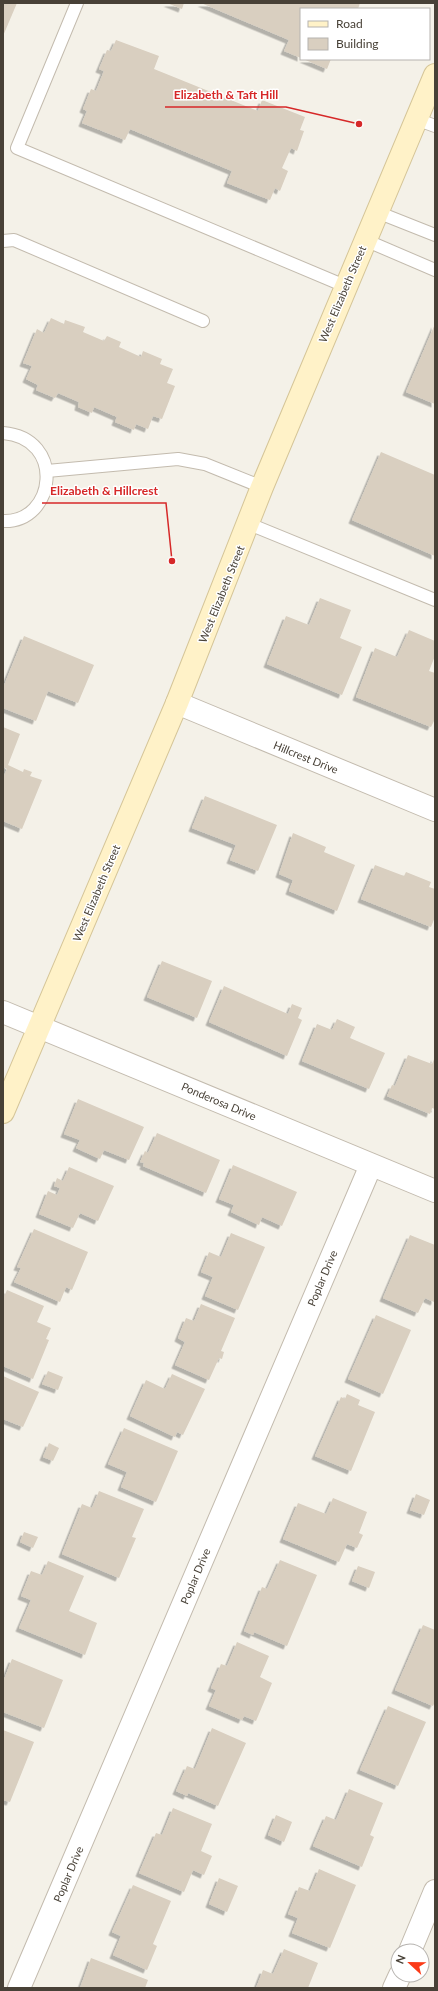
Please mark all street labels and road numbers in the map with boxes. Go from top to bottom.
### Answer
street label: West Elizabeth Street [316,244,368,344]
street label: West Elizabeth Street [196,543,247,645]
street label: Hillcrest Drive [272,738,340,776]
street label: West Elizabeth Street [70,843,122,943]
street label: Ponderosa Drive [180,1079,259,1123]
street label: Poplar Drive [304,1248,340,1308]
street label: Poplar Drive [177,1546,213,1606]
street label: Poplar Drive [50,1844,86,1904]

